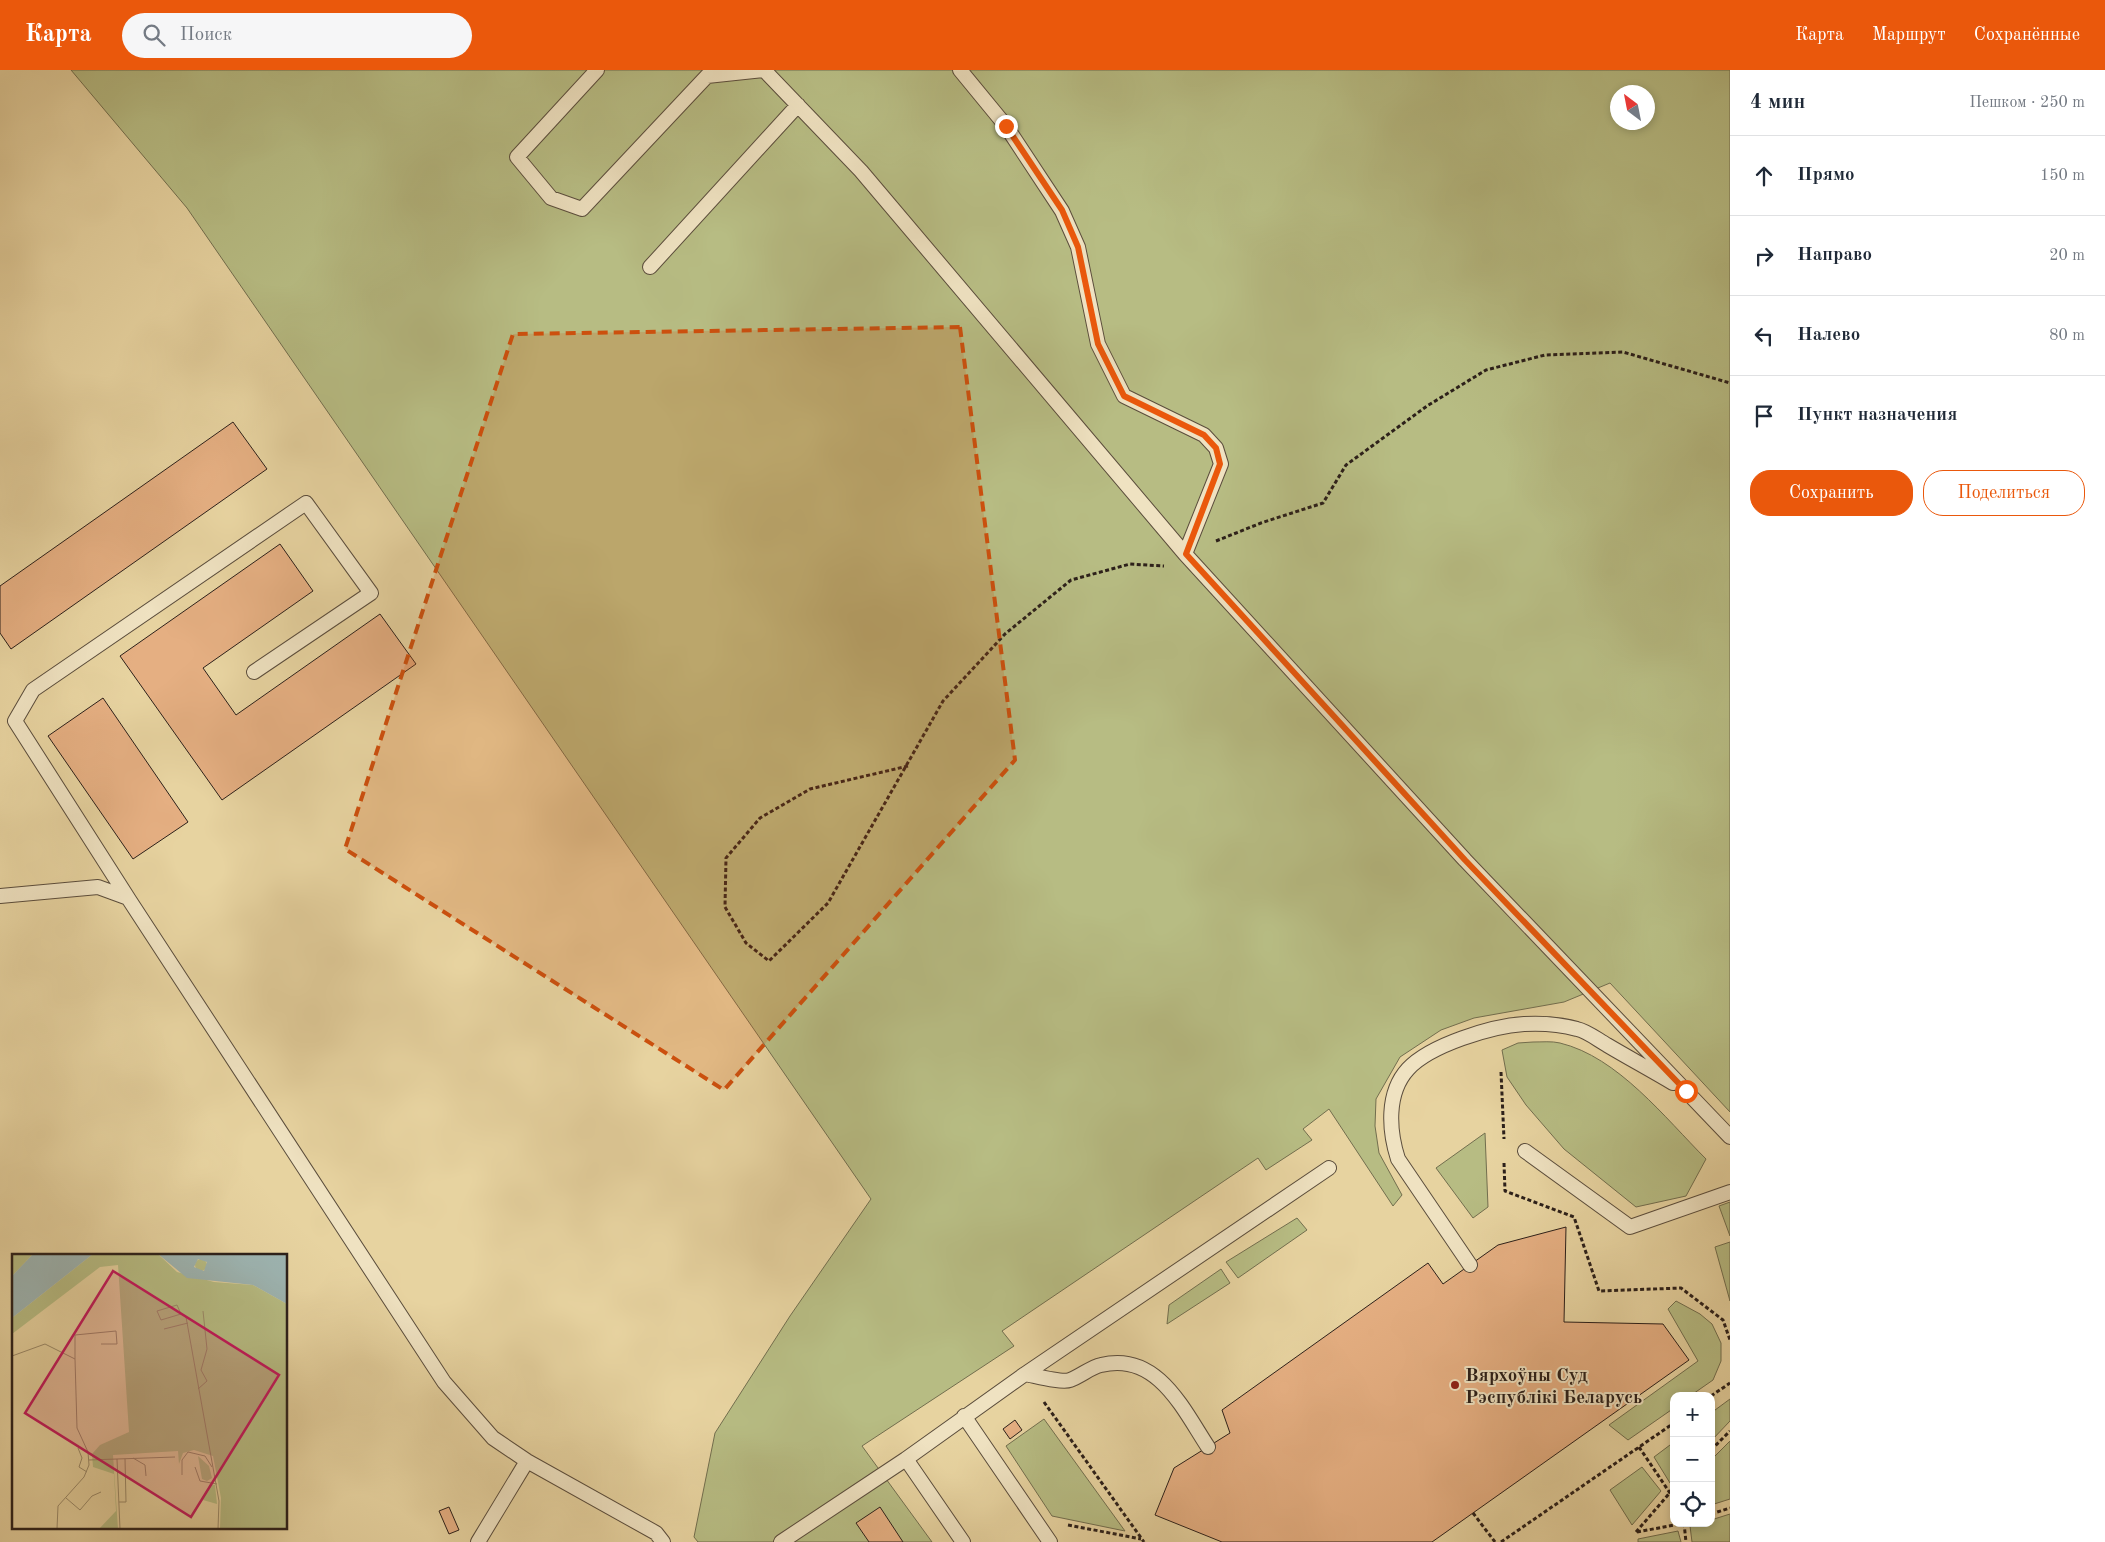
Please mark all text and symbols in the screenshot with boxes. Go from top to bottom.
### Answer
search box [122,13,472,58]
icon: search [140,21,168,49]
text: Карта [25,23,92,47]
text: Поиск [180,26,232,45]
text: Карта [1795,26,1844,44]
text: Маршрут [1872,26,1946,44]
text: Сохранённые [1974,26,2080,44]
north arrow [1610,85,1655,130]
text: 4 мин [1750,92,1805,113]
text: Пешком · 250 m [1969,95,2085,111]
route end [995,115,1018,138]
icon: ahead [1750,162,1778,190]
text: Прямо [1797,166,1855,185]
text: 150 m [2040,168,2085,184]
icon: right [1750,242,1778,270]
text: Направо [1797,246,1872,265]
text: 20 m [2049,248,2085,264]
icon: left [1750,322,1778,350]
text: Налево [1797,326,1860,345]
text: 80 m [2049,328,2085,344]
icon: arrive [1750,402,1778,430]
text: Пункт назначения [1797,406,1957,425]
button: Сохранить [1750,470,1913,516]
button: Поделиться [1923,470,2085,516]
route start [1675,1080,1698,1103]
inset map [12,1254,288,1530]
place label: Вярхоўны Суд Рэспублікі Беларусь [1465,1367,1642,1408]
marker: Вярхоўны Суд Рэспублікі Беларусь [1449,1379,1461,1391]
map controls [1670,1392,1715,1527]
button: + [1670,1392,1715,1437]
button: − [1670,1437,1715,1482]
button: locate [1670,1482,1715,1527]

